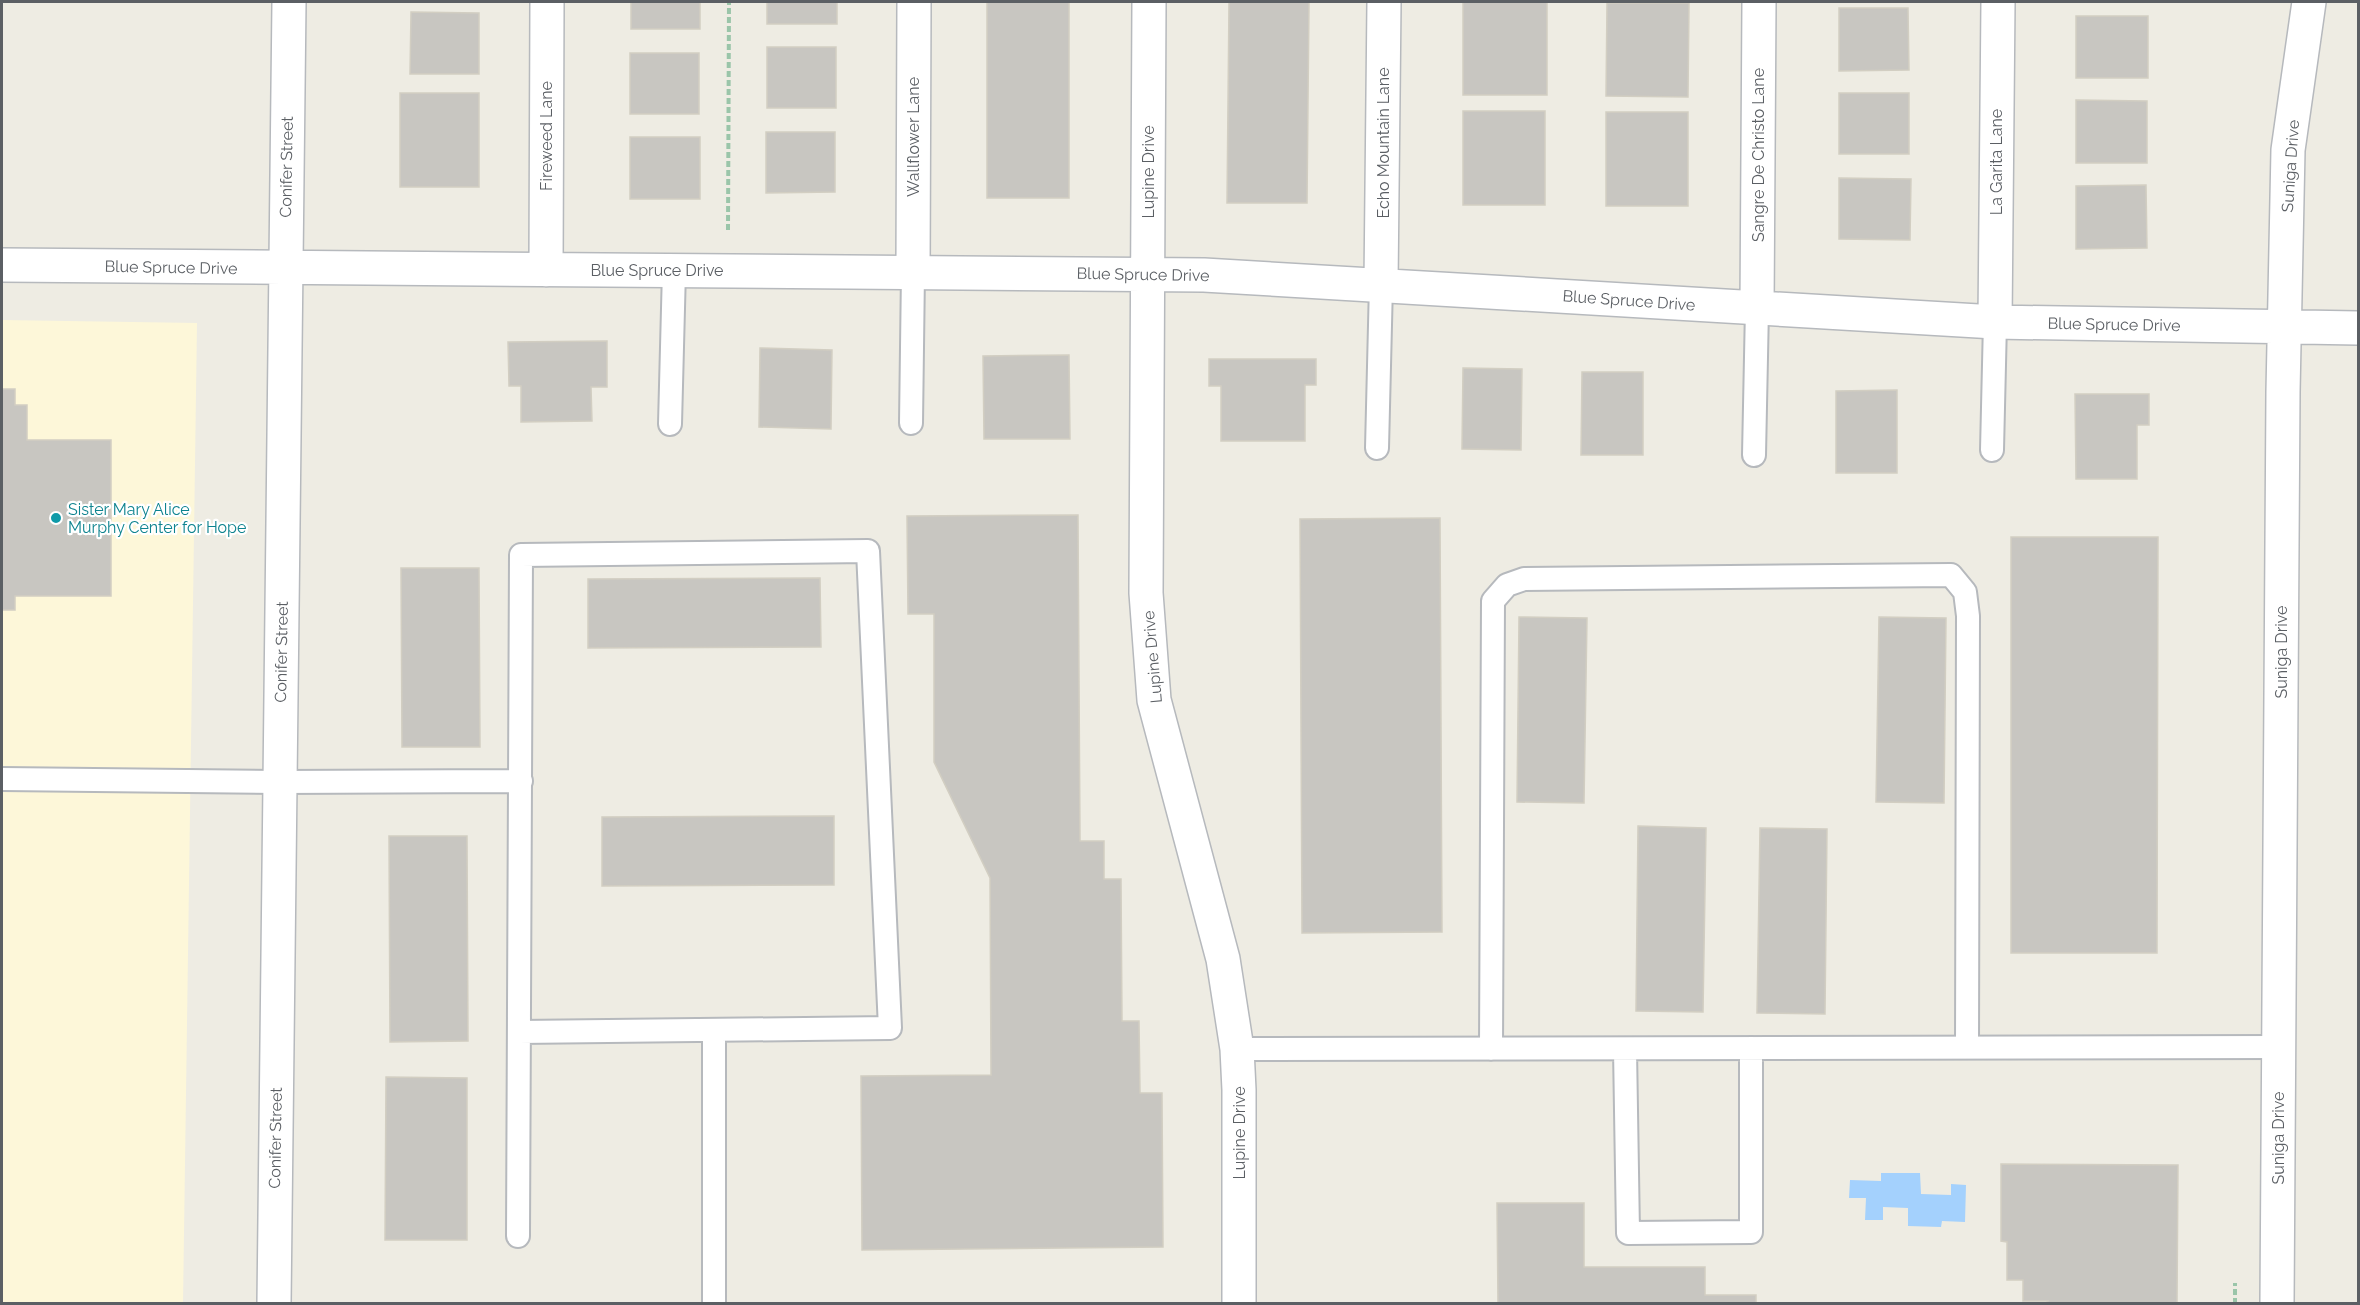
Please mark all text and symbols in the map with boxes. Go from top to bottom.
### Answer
street label: Echo Mountain Lane [1374,67,1393,219]
street label: Sangre De Christo Lane [1749,68,1768,242]
street label: Wallflower Lane [904,77,923,197]
street label: Fireweed Lane [537,81,556,191]
street label: La Garita Lane [1987,109,2006,215]
street label: Conifer Street [276,116,297,218]
street label: Suniga Drive [2278,119,2303,213]
street label: Lupine Drive [1139,125,1158,219]
street label: Blue Spruce Drive [104,257,238,278]
street label: Blue Spruce Drive [590,261,724,280]
street label: Blue Spruce Drive [1076,264,1210,285]
street label: Blue Spruce Drive [1562,286,1696,315]
street label: Blue Spruce Drive [2047,314,2181,335]
place label: Sister Mary Alice Murphy Center for Hope [68,500,246,537]
marker: Sister Mary Alice Murphy Center for Hope [49,511,63,525]
street label: Conifer Street [271,601,292,703]
street label: Suniga Drive [2272,606,2291,698]
street label: Lupine Drive [1139,610,1166,704]
street label: Lupine Drive [1230,1086,1249,1180]
street label: Conifer Street [265,1087,286,1189]
street label: Suniga Drive [2269,1092,2288,1184]

